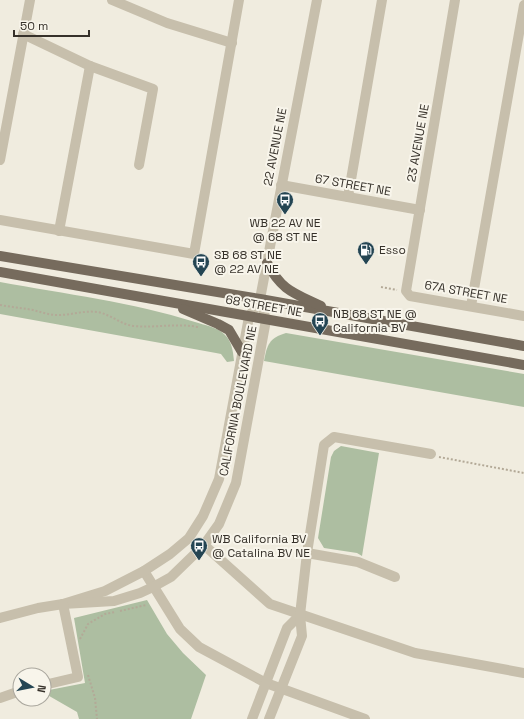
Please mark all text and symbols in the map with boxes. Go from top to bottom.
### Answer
scale bar [14,12,89,38]
text: 50 m [20,18,48,34]
street label: 23 AVENUE NE [403,102,433,183]
street label: 22 AVENUE NE [260,106,290,187]
street label: 67 STREET NE [314,170,392,200]
bus stop icon: WB 22 AV NE @ 68 ST NE [275,190,295,215]
place label: WB 22 AV NE @ 68 ST NE [250,215,321,245]
fuel station icon: Esso [356,240,376,265]
place label: Esso [379,242,406,258]
place label: SB 68 ST NE @ 22 AV NE [214,247,282,277]
bus stop icon: SB 68 ST NE @ 22 AV NE [191,252,211,277]
street label: 67A STREET NE [423,277,509,307]
street label: 68 STREET NE [224,291,304,321]
place label: NB 68 ST NE @ California BV [333,306,417,336]
bus stop icon: NB 68 ST NE @ California BV [310,311,330,336]
street label: CALIFORNIA BOULEVARD NE [216,324,260,478]
place label: WB California BV @ Catalina BV NE [212,531,310,561]
bus stop icon: WB California BV @ Catalina BV NE [189,536,209,561]
north arrow [12,667,52,707]
text: N [34,684,49,694]

